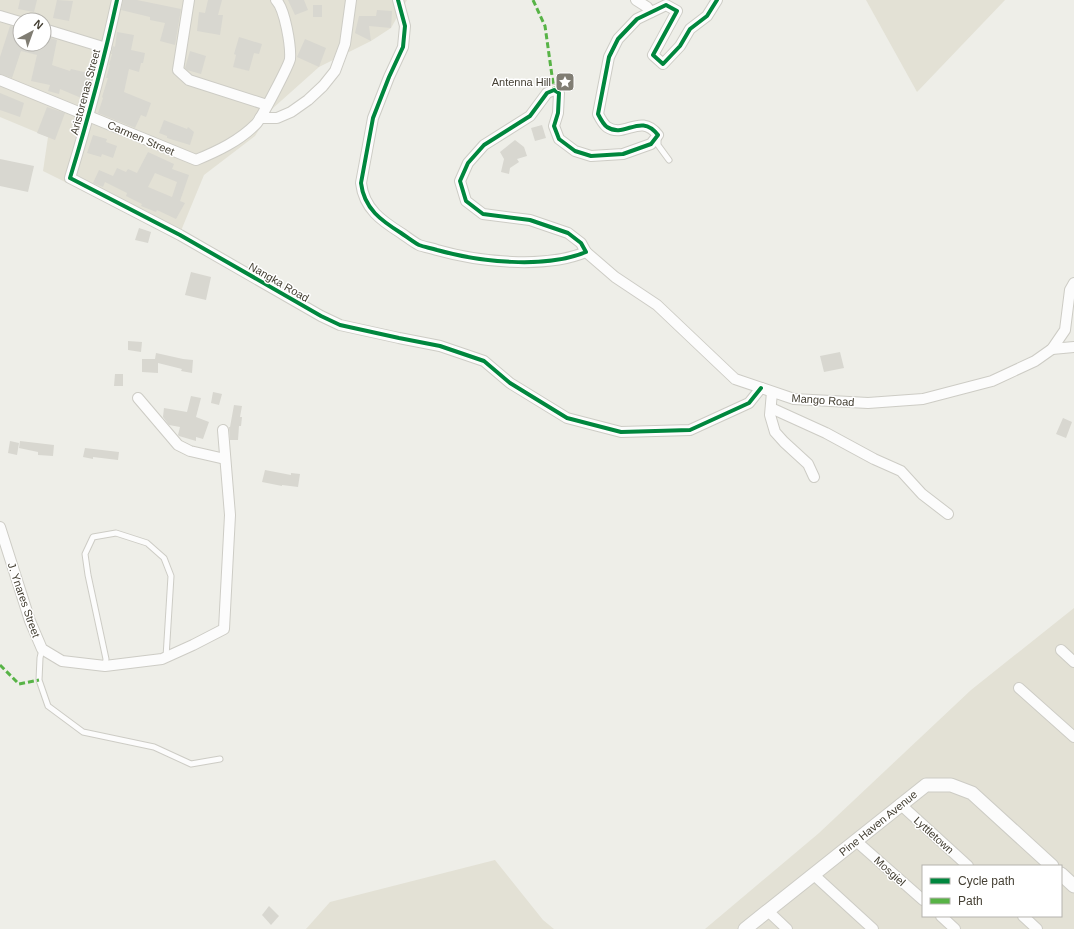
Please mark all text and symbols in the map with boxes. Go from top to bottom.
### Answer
north arrow [12,12,52,52]
text: N [32,17,46,32]
street label: Aristorenas Street [68,48,102,136]
place icon: Antenna Hill [554,71,576,93]
place label: Antenna Hill [492,76,551,88]
street label: Carmen Street [106,119,176,157]
street label: Nangka Road [247,260,311,304]
street label: Mango Road [791,392,855,408]
street label: J. Ynares Street [6,561,42,639]
street label: Pine Haven Avenue [837,788,919,858]
street label: Lyttletown [912,814,956,856]
street label: Mosgiel [872,854,908,888]
legend [922,865,1062,917]
text: Cycle path [958,874,1015,888]
text: Path [958,894,983,908]

